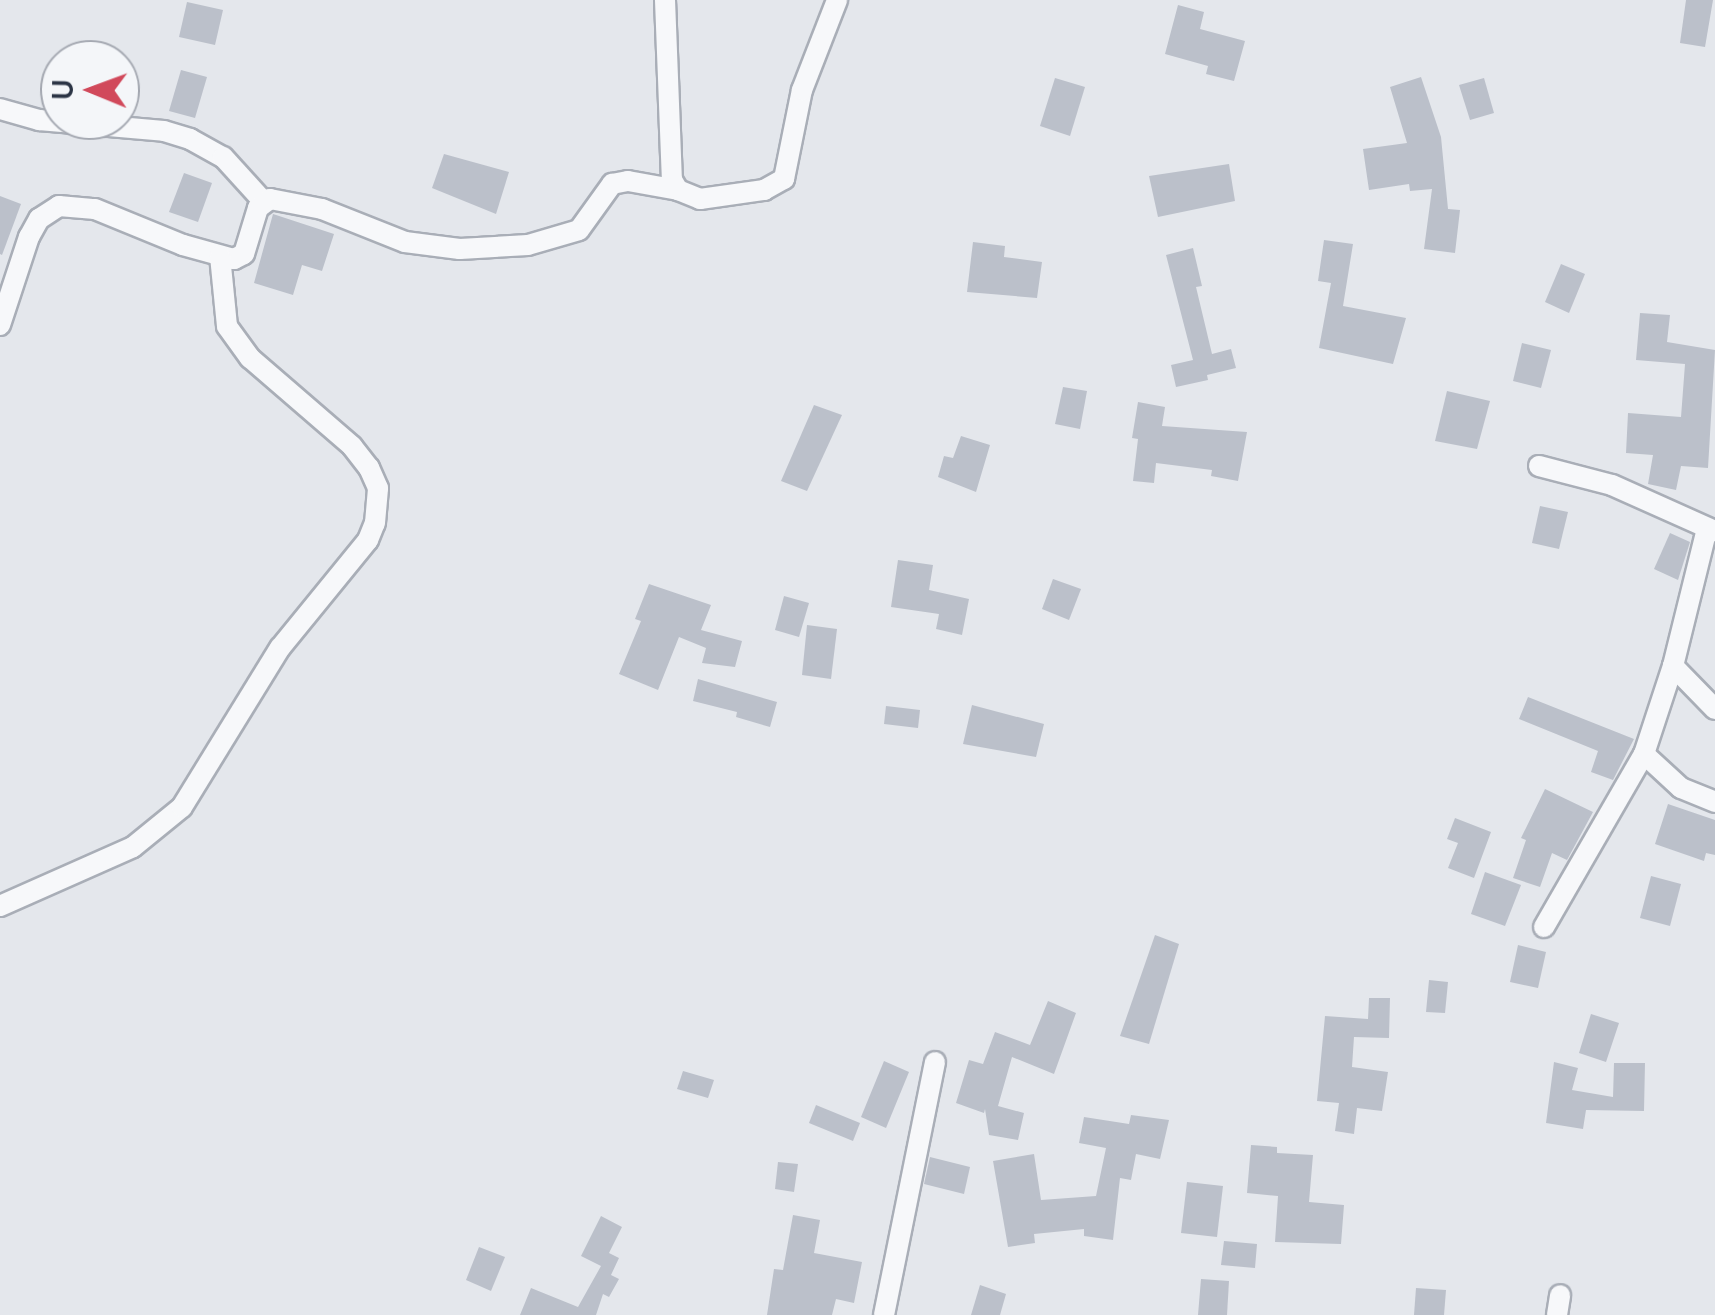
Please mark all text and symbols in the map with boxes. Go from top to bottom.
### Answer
north arrow [40,40,140,140]
text: U [45,79,79,100]

